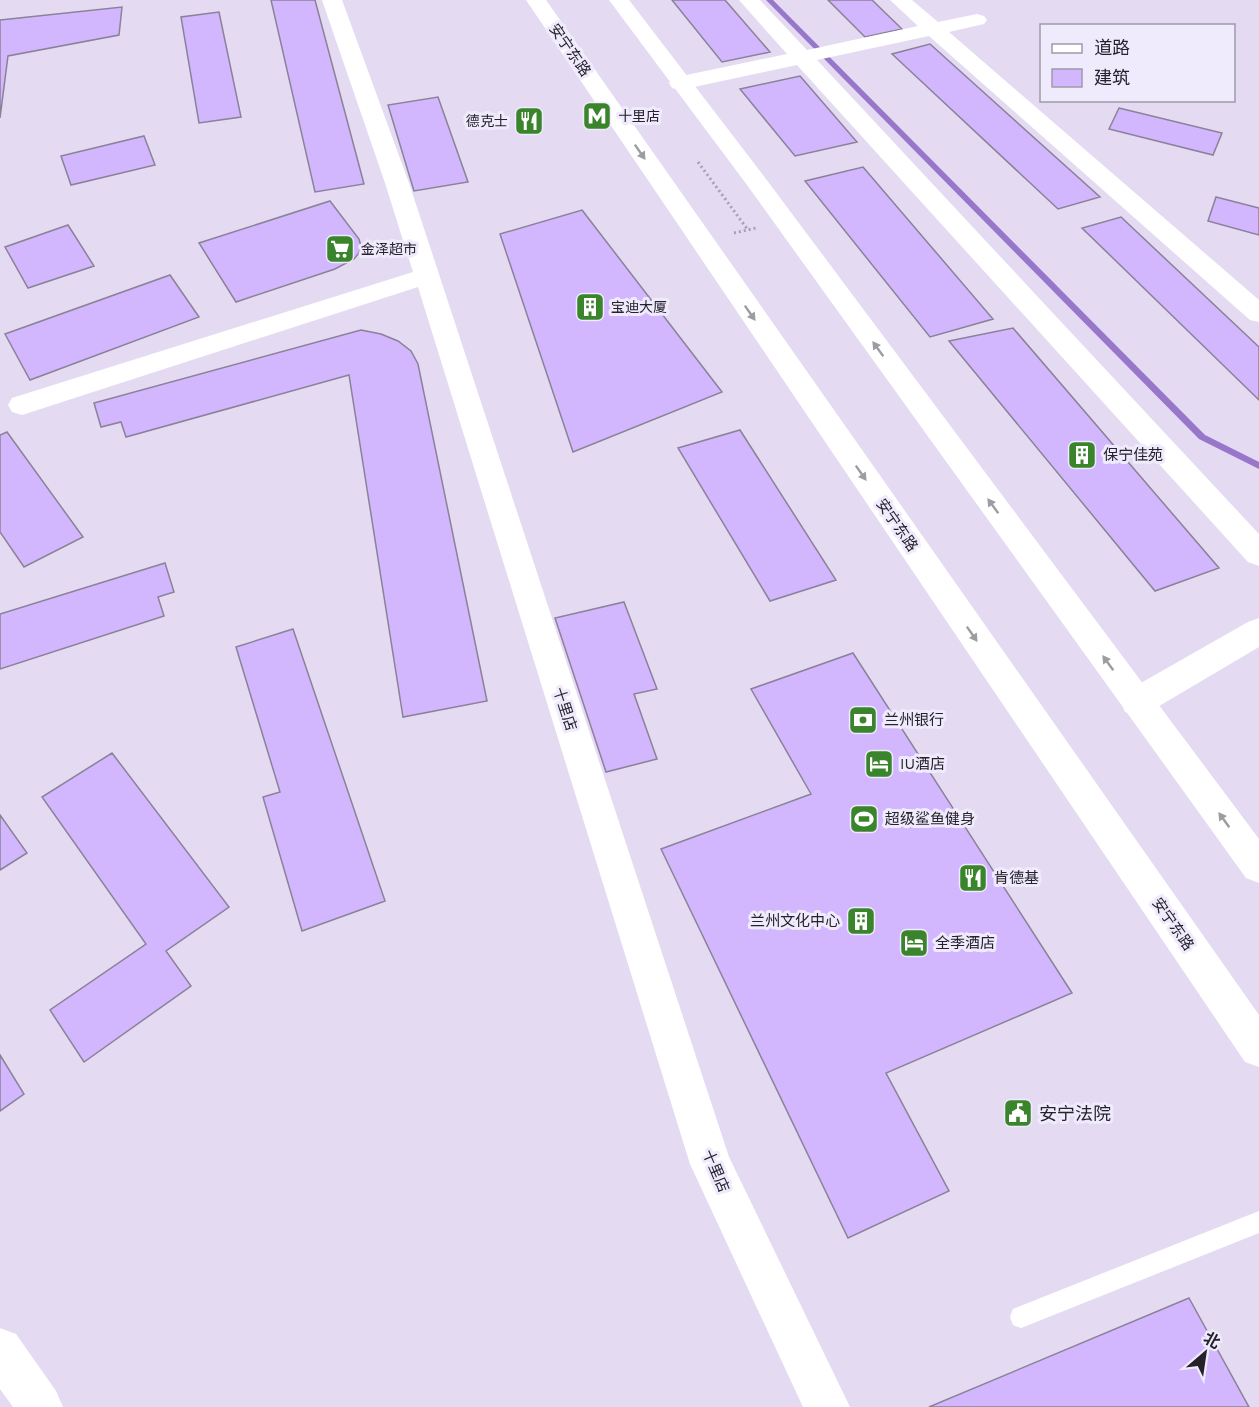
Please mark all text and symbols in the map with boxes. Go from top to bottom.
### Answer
street label: 安宁东路 [545,20,595,80]
legend [1040,24,1235,102]
text: 道路 [1094,37,1130,58]
text: 建筑 [1094,67,1130,88]
metro station icon: 十里店 [581,100,613,132]
restaurant icon: 德克士 [513,105,545,137]
place label: 十里店 [618,108,660,124]
place label: 德克士 [466,113,508,129]
one-way arrow [634,144,645,160]
supermarket icon: 金泽超市 [324,233,356,265]
place label: 金泽超市 [361,241,417,257]
building icon: 宝迪大厦 [574,291,606,323]
place label: 宝迪大厦 [611,299,667,315]
one-way arrow [744,305,755,321]
one-way arrow [872,341,884,357]
building icon: 保宁佳苑 [1066,439,1098,471]
place label: 保宁佳苑 [1103,446,1163,464]
one-way arrow [855,465,867,481]
street label: 安宁东路 [872,495,922,555]
one-way arrow [987,499,999,515]
one-way arrow [966,625,978,641]
one-way arrow [1103,656,1115,671]
street label: 十里店 [549,685,581,733]
bank icon: 兰州银行 [847,704,879,736]
place label: 兰州银行 [884,711,944,729]
hotel icon: IU酒店 [863,748,895,780]
place label: IU酒店 [900,755,945,773]
sports icon: 超级鲨鱼健身 [848,803,880,835]
place label: 超级鲨鱼健身 [885,810,975,828]
one-way arrow [1219,813,1231,828]
restaurant icon: 肯德基 [957,862,989,894]
place label: 肯德基 [994,869,1039,887]
street label: 安宁东路 [1148,894,1198,954]
building icon: 兰州文化中心 [845,905,877,937]
place label: 兰州文化中心 [750,912,840,930]
hotel icon: 全季酒店 [898,927,930,959]
place label: 全季酒店 [935,934,995,952]
public building icon: 安宁法院 [1002,1097,1034,1129]
place label: 安宁法院 [1039,1103,1111,1124]
street label: 十里店 [699,1147,733,1195]
north arrow [1175,1323,1235,1383]
text: 北 [1200,1328,1224,1353]

